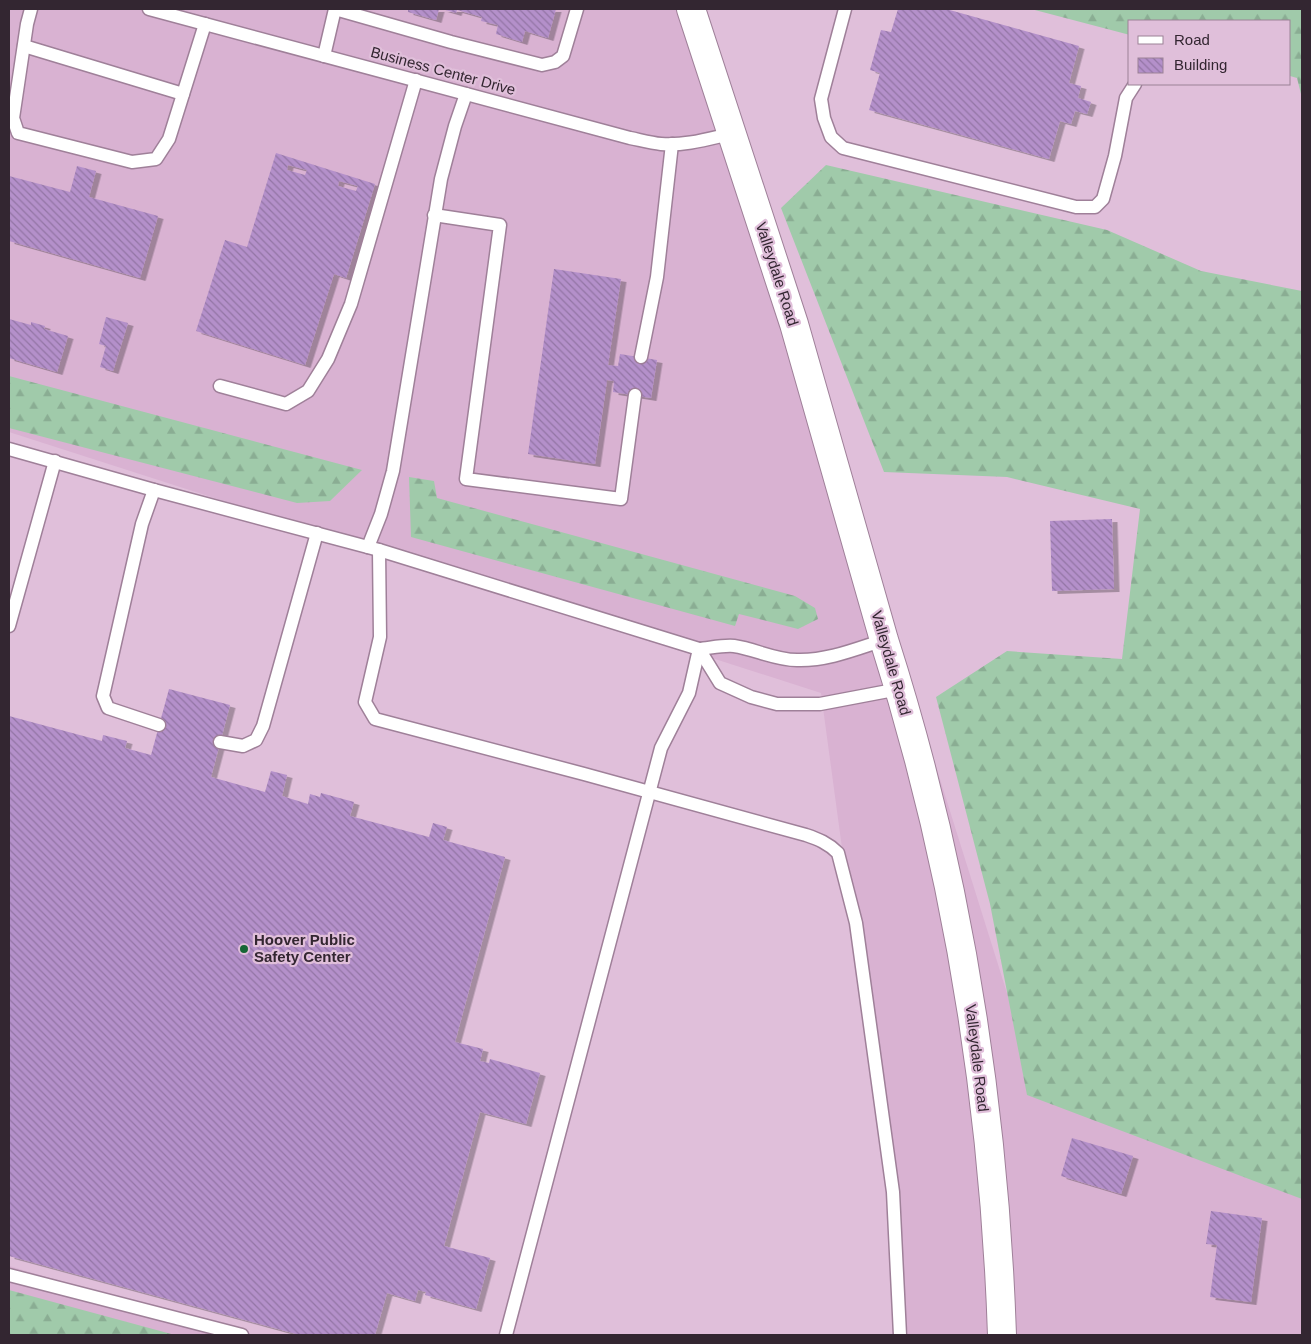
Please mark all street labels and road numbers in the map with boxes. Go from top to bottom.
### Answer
street label: Business Center Drive [369,43,517,98]
street label: Valleydale Road [753,220,802,328]
street label: Valleydale Road [868,609,915,717]
street label: Valleydale Road [962,1003,993,1113]

